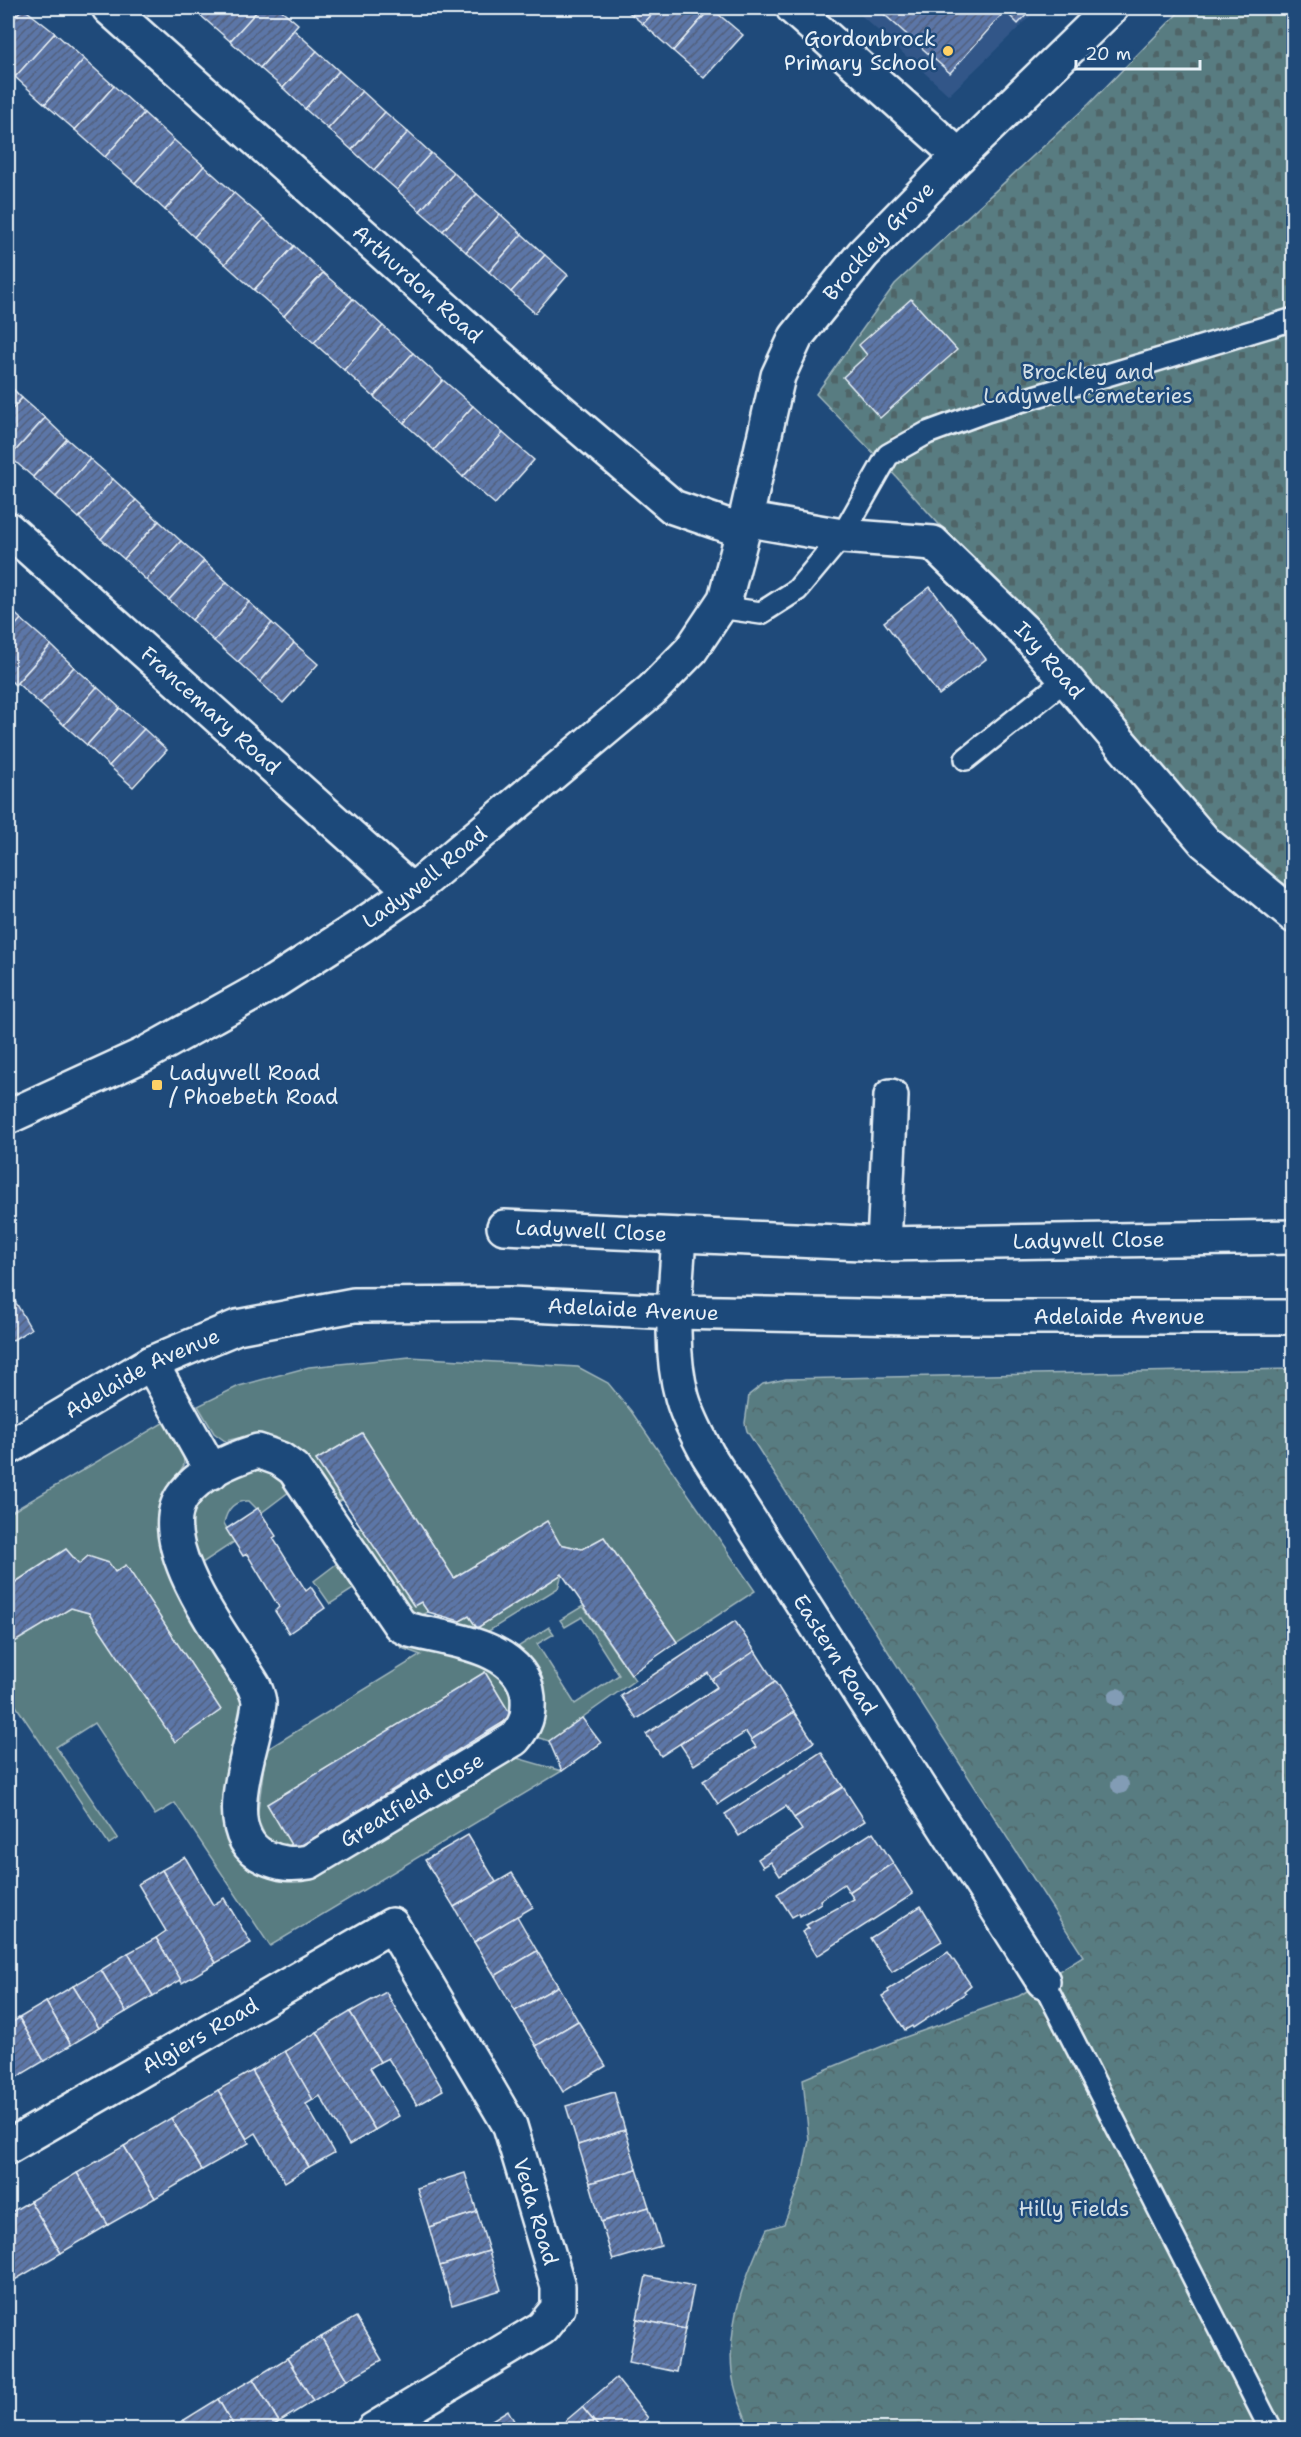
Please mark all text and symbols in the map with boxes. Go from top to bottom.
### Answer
place label: Gordonbrock Primary School [784,25,937,77]
scale bar [1076,33,1200,71]
text: 20 m [1085,42,1131,66]
marker: Gordonbrock Primary School [941,44,955,58]
street label: Brockley Grove [817,175,941,307]
street label: Arthurdon Road [347,218,489,349]
park label: Brockley and Ladywell Cemeteries [983,358,1193,410]
street label: Ivy Road [1008,615,1091,705]
street label: Francemary Road [134,640,287,781]
street label: Ladywell Road [357,820,493,935]
place label: Ladywell Road / Phoebeth Road [169,1059,338,1111]
marker: Ladywell Road / Phoebeth Road [150,1078,164,1092]
street label: Ladywell Close [514,1214,667,1248]
street label: Ladywell Close [1012,1225,1165,1256]
street label: Adelaide Avenue [547,1292,719,1327]
street label: Adelaide Avenue [1033,1303,1205,1331]
street label: Adelaide Avenue [60,1322,224,1425]
street label: Eastern Road [786,1589,884,1720]
street label: Greatfield Close [335,1746,489,1854]
street label: Algiers Road [137,1991,264,2081]
street label: Veda Road [506,2155,565,2269]
park label: Hilly Fields [1019,2195,1129,2223]

